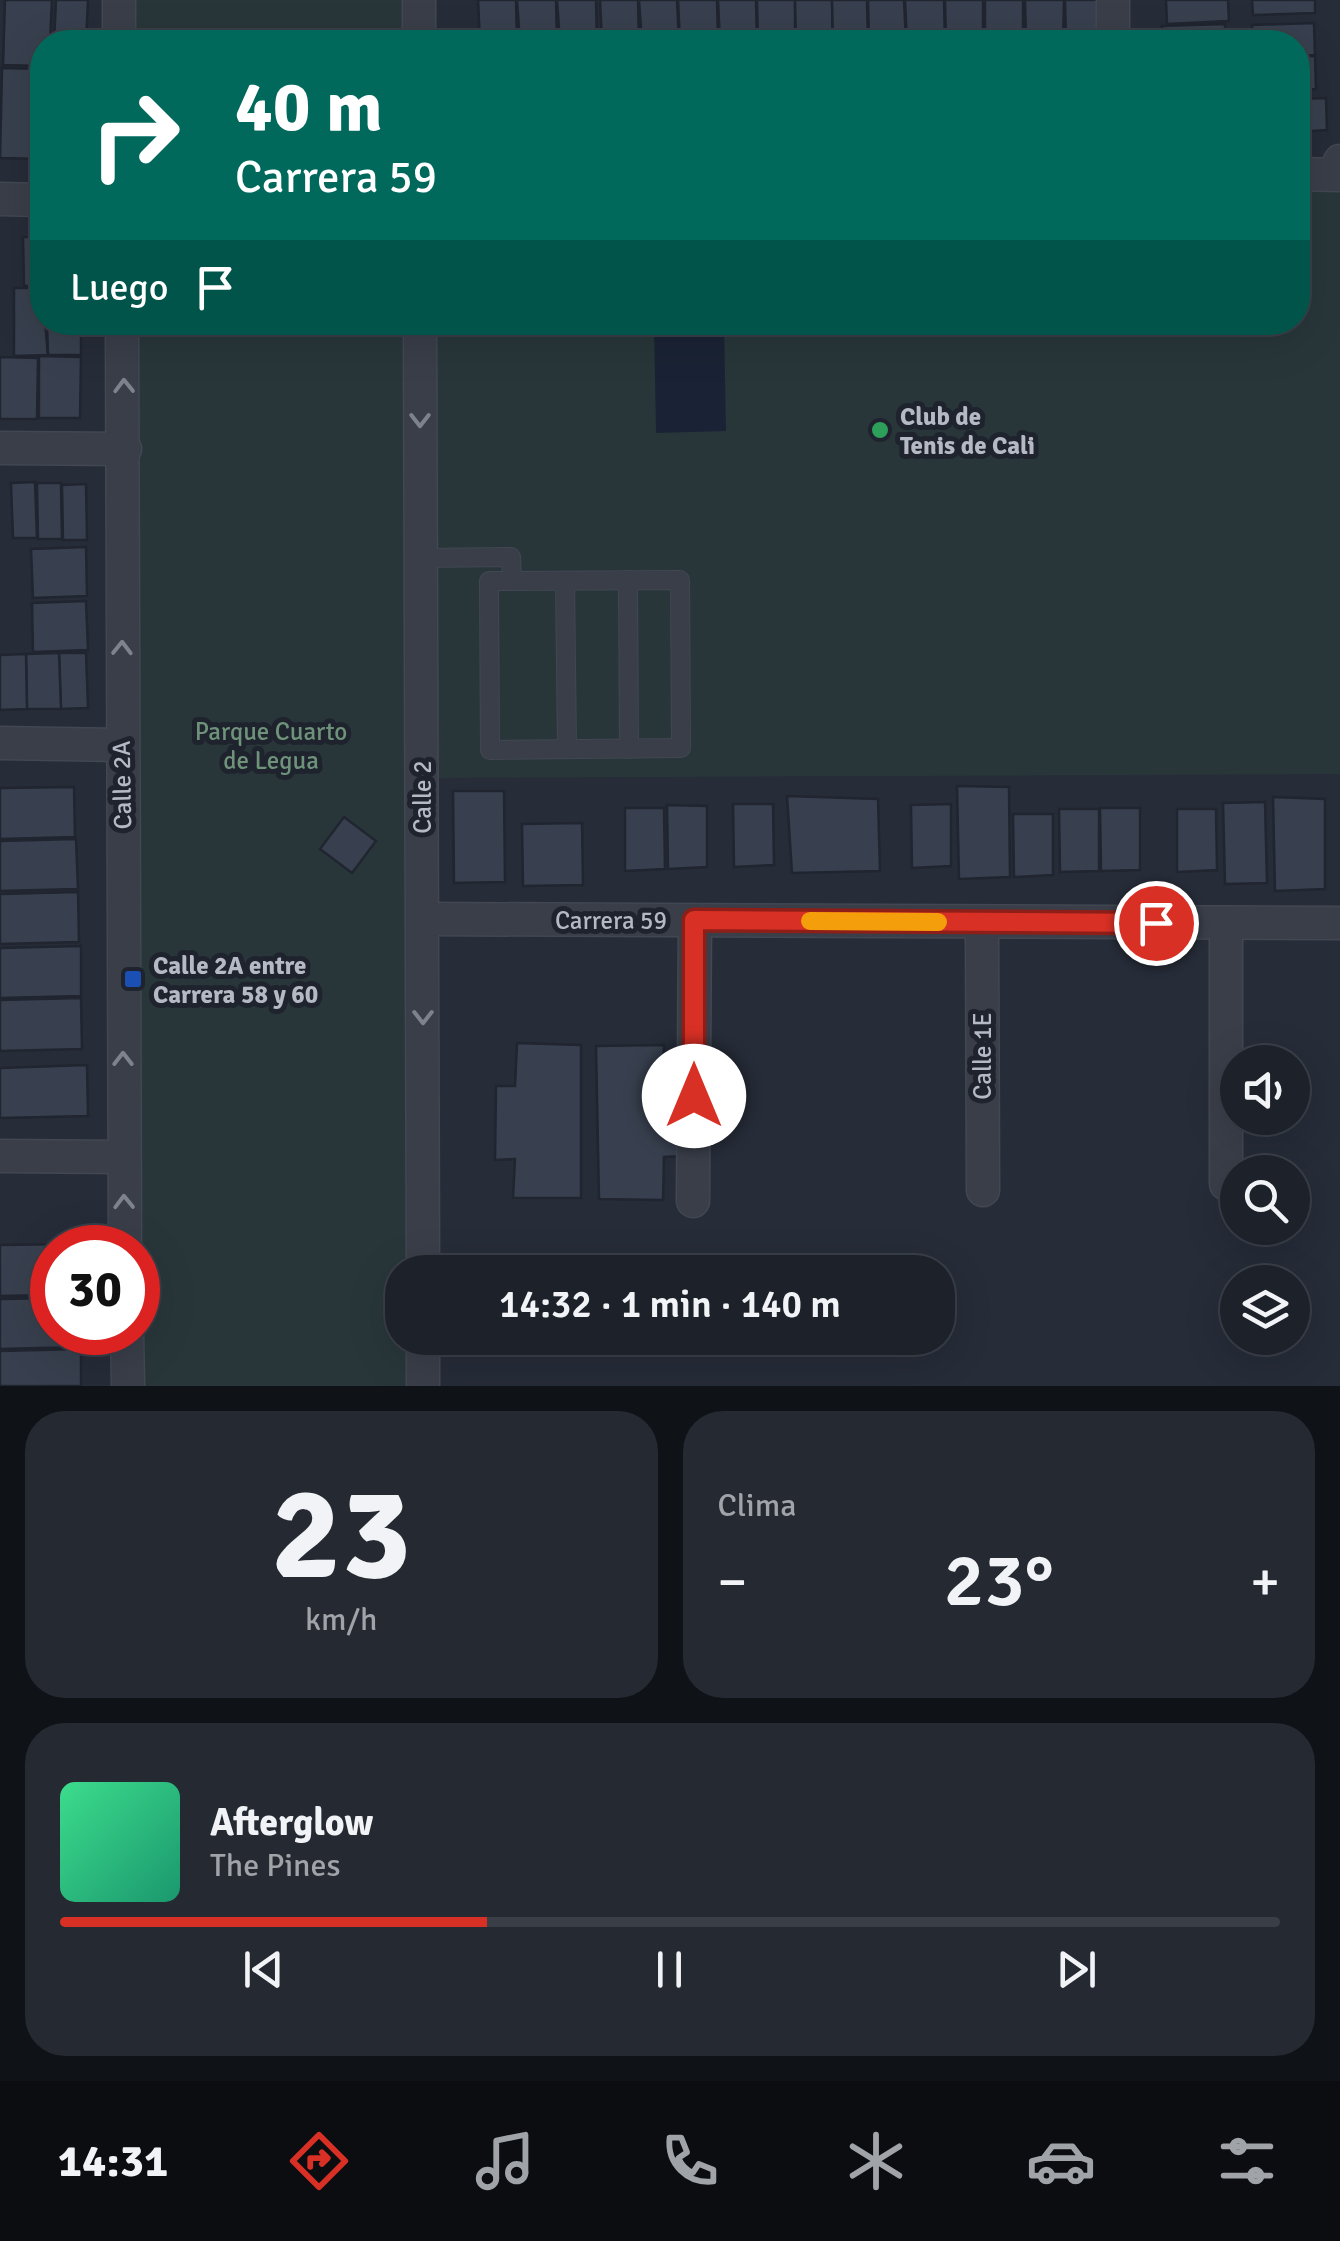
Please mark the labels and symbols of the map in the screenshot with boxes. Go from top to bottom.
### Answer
one-way arrow [113,377,134,393]
place label: Club de Tenis de Cali [900,401,1035,461]
one-way arrow [409,412,431,428]
marker: Club de Tenis de Cali [869,419,891,441]
one-way arrow [112,639,133,655]
park label: Parque Cuarto de Legua [195,716,347,776]
street label: Calle 2A [106,740,138,830]
street label: Calle 2 [407,760,438,834]
pin [1114,881,1199,966]
street label: Carrera 59 [555,905,667,936]
place label: Calle 2A entre Carrera 58 y 60 [153,950,318,1010]
marker: Calle 2A entre Carrera 58 y 60 [122,968,144,990]
one-way arrow [412,1010,434,1025]
street label: Calle 1E [967,1012,998,1100]
position arrow [642,1044,746,1148]
one-way arrow [112,1051,134,1066]
one-way arrow [114,1194,135,1210]
speed limit sign: 30 [30,1225,160,1355]

